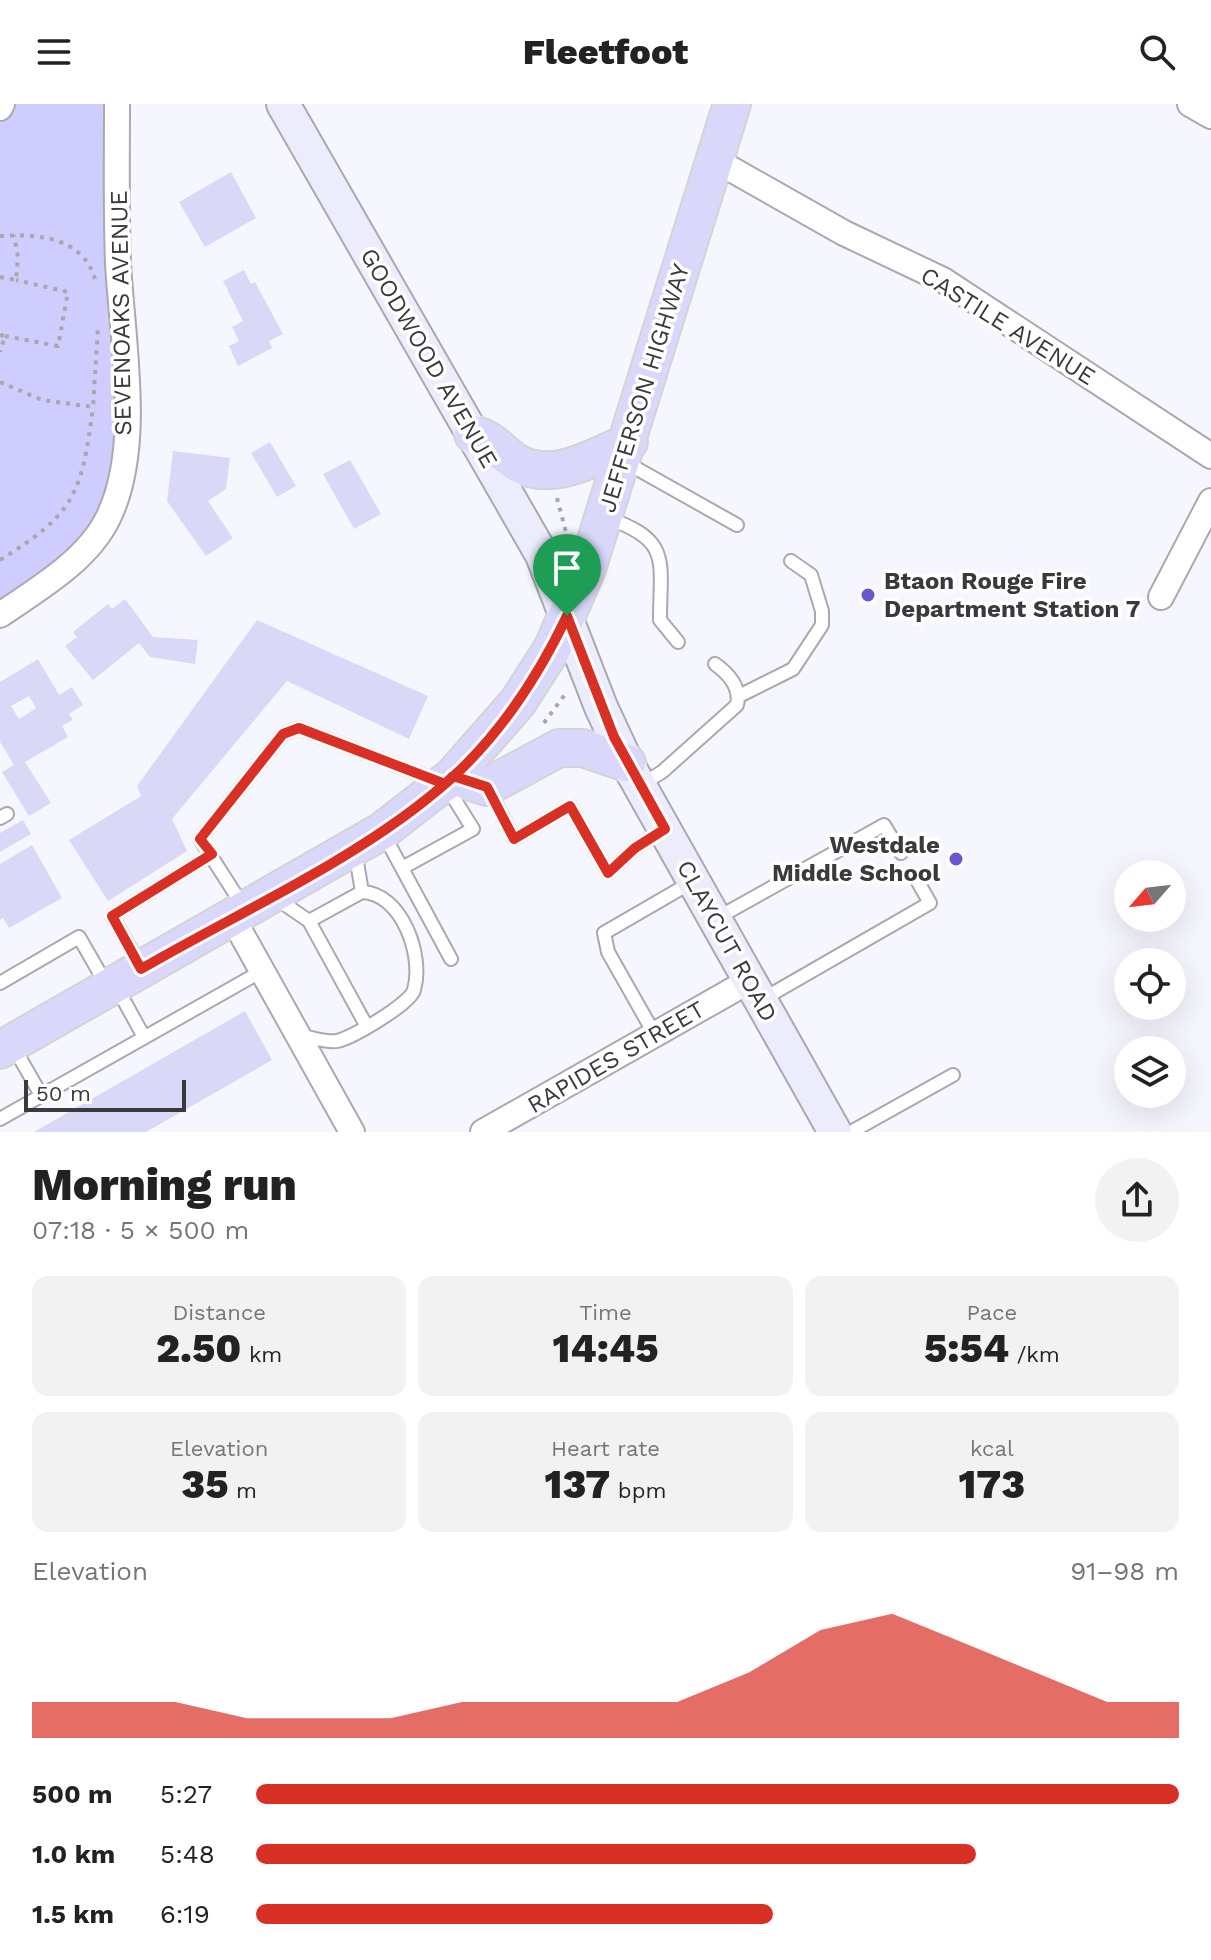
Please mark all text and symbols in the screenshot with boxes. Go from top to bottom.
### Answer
icon: menu [32,30,76,74]
icon: search [1135,30,1179,74]
text: Fleetfoot [523,31,688,73]
street label: SEVENOAKS AVENUE [105,190,137,436]
street label: GOODWOOD AVENUE [355,243,503,473]
street label: JEFFERSON HIGHWAY [593,260,695,516]
street label: CASTILE AVENUE [916,261,1100,391]
pin [533,534,601,616]
icon: arrive [545,546,589,590]
place label: Btaon Rouge Fire Department Station 7 [884,567,1140,623]
marker: Btaon Rouge Fire Department Station 7 [859,586,877,604]
place label: Westdale Middle School [772,831,940,887]
marker: Westdale Middle School [947,850,965,868]
street label: CLAYCUT ROAD [671,855,783,1027]
north arrow [1114,860,1186,932]
map controls [1114,860,1186,1108]
button: locate [1114,948,1186,1020]
street label: RAPIDES STREET [522,995,710,1119]
button: layers [1114,1036,1186,1108]
scale bar [24,1076,186,1112]
text: 50 m [36,1081,91,1106]
button: share [1095,1158,1179,1242]
text: Morning run [32,1159,297,1211]
text: 07:18 · 5 × 500 m [32,1215,249,1245]
text: Distance [172,1300,266,1325]
text: Time [579,1300,632,1325]
text: Pace [966,1300,1017,1325]
text: 2.50 [156,1325,241,1372]
text: 14:45 [552,1325,659,1372]
text: 5:54 [924,1325,1009,1372]
text: km [241,1342,282,1367]
text: /km [1009,1342,1060,1367]
text: Elevation [170,1436,268,1461]
text: Heart rate [551,1436,660,1461]
text: kcal [970,1436,1014,1461]
text: 35 [181,1461,229,1508]
text: 137 [545,1461,610,1508]
text: 173 [958,1461,1025,1508]
text: m [229,1478,257,1503]
text: bpm [610,1478,666,1503]
text: Elevation [32,1556,148,1586]
text: 91–98 m [1070,1556,1179,1586]
text: 500 m [32,1779,113,1809]
text: 5:27 [160,1779,212,1809]
text: 1.0 km [32,1839,115,1869]
text: 5:48 [160,1839,215,1869]
text: 1.5 km [32,1899,114,1929]
text: 6:19 [160,1899,210,1929]

